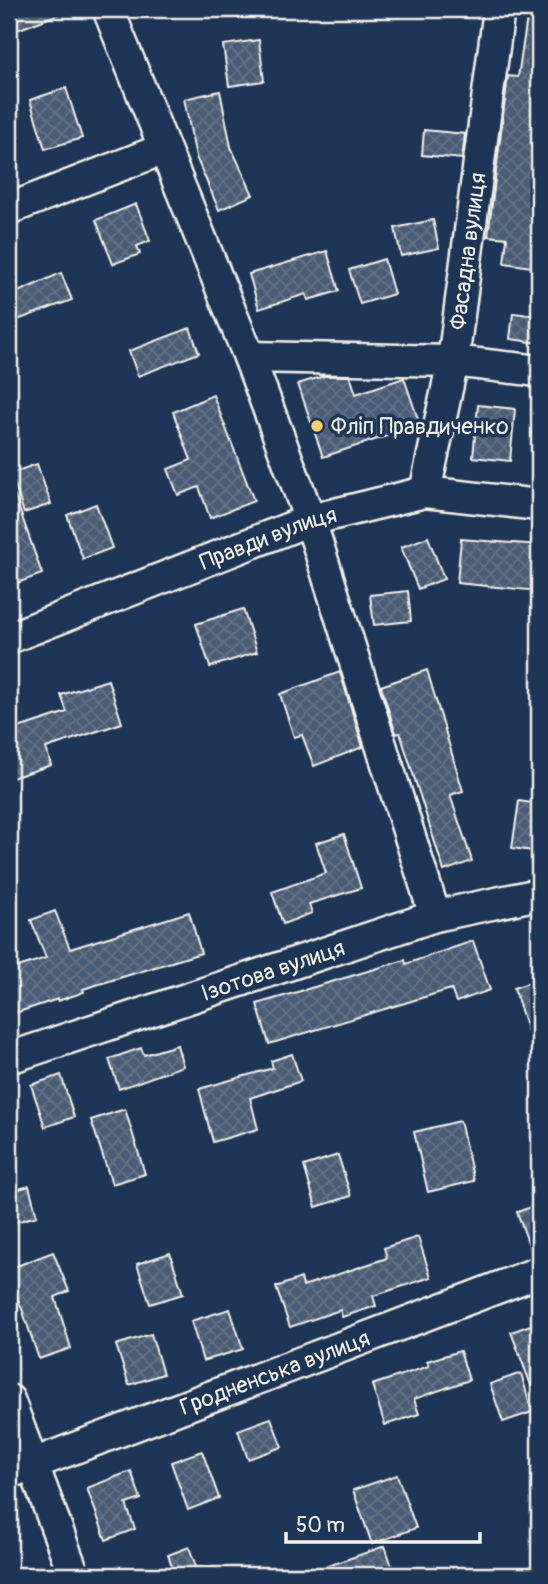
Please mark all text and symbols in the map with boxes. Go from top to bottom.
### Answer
street label: Фасадна вулиця [443,171,493,331]
place label: Фліп Правдиченко [331,412,509,441]
marker: Фліп Правдиченко [309,418,325,434]
street label: Правди вулиця [195,500,340,577]
street label: Ізотова вулиця [197,933,348,1008]
street label: Гродненська вулиця [176,1324,374,1422]
scale bar [286,1500,480,1544]
text: 50 m [296,1512,345,1539]

